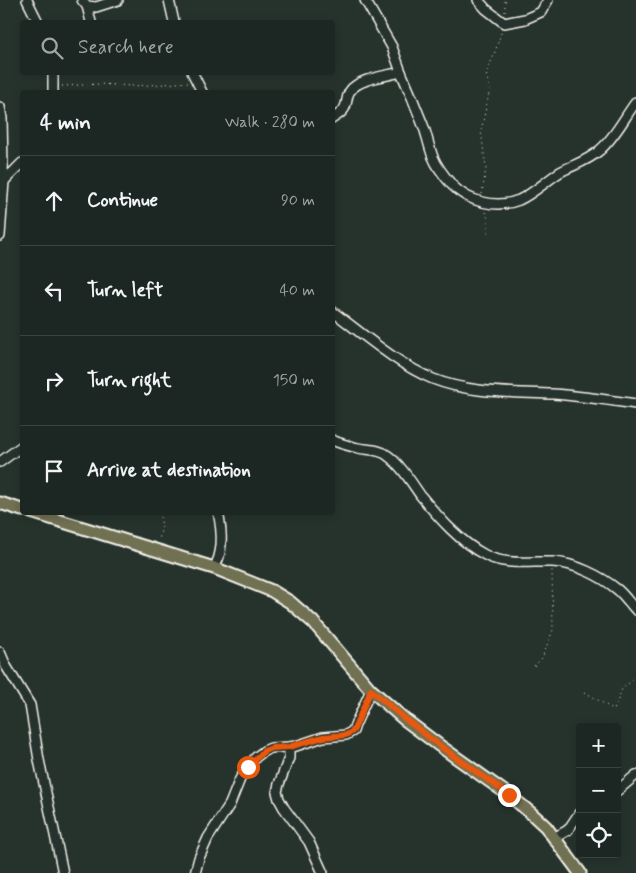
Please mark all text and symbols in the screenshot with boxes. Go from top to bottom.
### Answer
search box [20,20,335,75]
icon: search [38,34,66,62]
text: Search here [78,35,174,60]
text: 4 min [40,109,91,137]
text: Walk · 280 m [225,112,315,133]
icon: ahead [40,187,68,215]
text: Continue [87,188,158,213]
text: 90 m [281,190,315,211]
icon: left [40,277,68,305]
text: Turn left [87,278,163,303]
text: 40 m [279,280,315,301]
icon: right [40,367,68,395]
text: Turn right [87,368,171,393]
text: 150 m [273,370,315,391]
icon: arrive [40,457,68,485]
text: Arrive at destination [87,458,251,483]
map controls [576,723,621,858]
button: + [576,723,621,768]
route start [237,756,260,779]
button: − [576,768,621,813]
route end [498,784,521,807]
button: locate [576,813,621,858]

